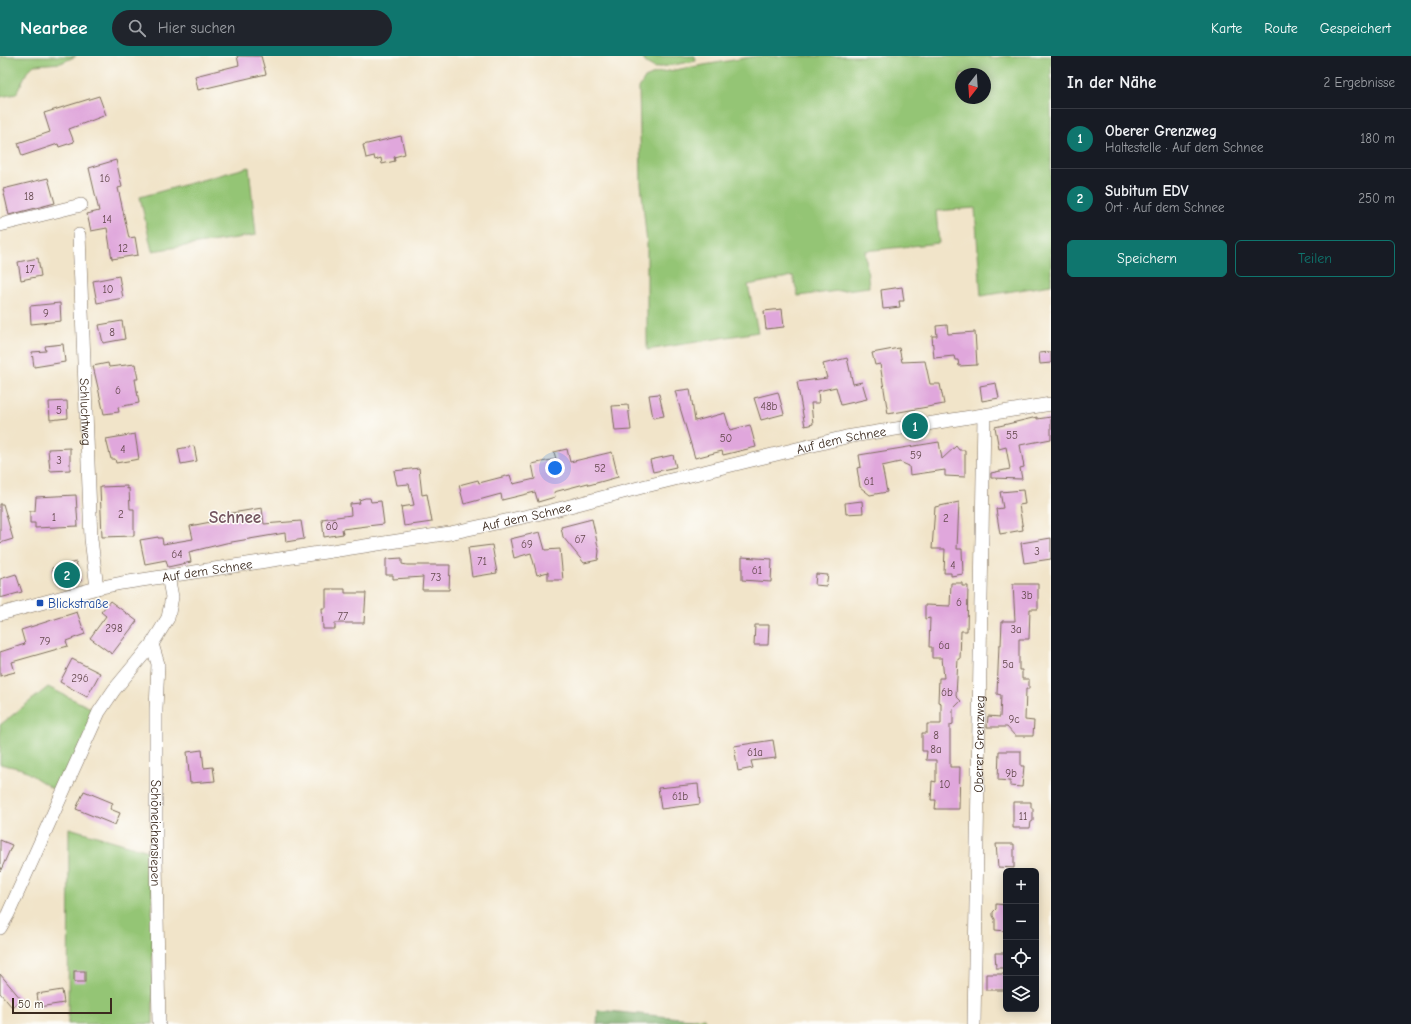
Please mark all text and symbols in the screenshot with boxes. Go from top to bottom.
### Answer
search box [112,10,392,46]
text: Nearbee [20,17,88,39]
icon: search [126,17,148,39]
text: Hier suchen [158,19,235,37]
text: Karte [1211,20,1242,37]
text: Route [1264,20,1298,37]
text: Gespeichert [1320,20,1391,37]
north arrow [955,68,991,104]
text: In der Nähe [1067,73,1156,92]
text: 2 Ergebnisse [1323,75,1395,90]
text: Oberer Grenzweg [1105,122,1217,140]
text: 1 [1077,131,1083,146]
text: 180 m [1360,131,1395,146]
text: Haltestelle · Auf dem Schnee [1105,140,1264,155]
house number: 16 [100,172,110,185]
text: Subitum EDV [1105,182,1188,200]
house number: 18 [24,190,34,203]
text: 2 [1077,191,1083,206]
text: 250 m [1358,191,1395,206]
text: Ort · Auf dem Schnee [1105,200,1225,215]
house number: 14 [102,213,112,226]
button: Speichern [1067,240,1227,277]
button: Teilen [1235,240,1395,277]
house number: 12 [118,242,128,255]
house number: 17 [25,263,35,276]
house number: 10 [102,283,114,296]
house number: 9 [43,307,49,320]
house number: 8 [109,326,115,339]
street label: Schluchtweg [77,378,94,446]
house number: 6 [115,384,121,397]
house number: 48b [761,400,778,413]
house number: 5 [56,404,62,417]
pin: 1 [902,411,928,441]
street label: Auf dem Schnee [795,424,888,457]
house number: 55 [1006,429,1018,442]
house number: 50 [720,432,732,445]
house number: 4 [120,443,126,456]
house number: 59 [910,449,922,462]
house number: 3 [56,454,62,467]
your location [545,458,565,478]
house number: 52 [594,462,606,475]
house number: 61 [864,475,874,488]
street label: Auf dem Schnee [480,499,573,534]
house number: 2 [118,508,124,521]
district label: Schnee [209,508,261,527]
house number: 1 [52,511,56,524]
house number: 2 [943,512,949,525]
house number: 60 [326,520,338,533]
house number: 67 [574,533,586,546]
house number: 69 [521,538,533,551]
house number: 3 [1034,545,1040,558]
house number: 64 [171,548,183,561]
house number: 71 [477,555,487,568]
street label: Auf dem Schnee [161,556,254,585]
house number: 4 [950,559,956,572]
pin: 2 [54,560,80,590]
house number: 61 [752,564,762,577]
house number: 73 [431,571,441,584]
house number: 3b [1021,589,1033,602]
place label: Blickstraße [48,596,109,611]
house number: 6 [956,596,962,609]
marker: Blickstraße [35,598,45,608]
house number: 77 [338,610,348,623]
house number: 298 [105,622,123,635]
house number: 3a [1010,623,1022,636]
house number: 79 [39,635,51,648]
house number: 6a [938,639,950,652]
house number: 5a [1002,658,1014,671]
house number: 296 [71,672,89,685]
house number: 6b [941,686,953,699]
street label: Oberer Grenzweg [971,695,987,793]
house number: 9c [1008,713,1020,726]
house number: 8 [933,729,939,742]
house number: 8a [930,743,942,756]
house number: 61a [747,746,763,759]
house number: 9b [1005,767,1017,780]
house number: 10 [939,778,951,791]
street label: Schöneichensiepen [148,780,163,886]
house number: 61b [672,790,688,803]
house number: 11 [1019,810,1027,823]
map controls [1003,868,1039,1012]
button: + [1003,868,1039,904]
button: − [1003,904,1039,940]
button: locate [1003,940,1039,976]
button: layers [1003,976,1039,1012]
scale bar [12,996,112,1015]
text: 50 m [18,998,43,1011]

